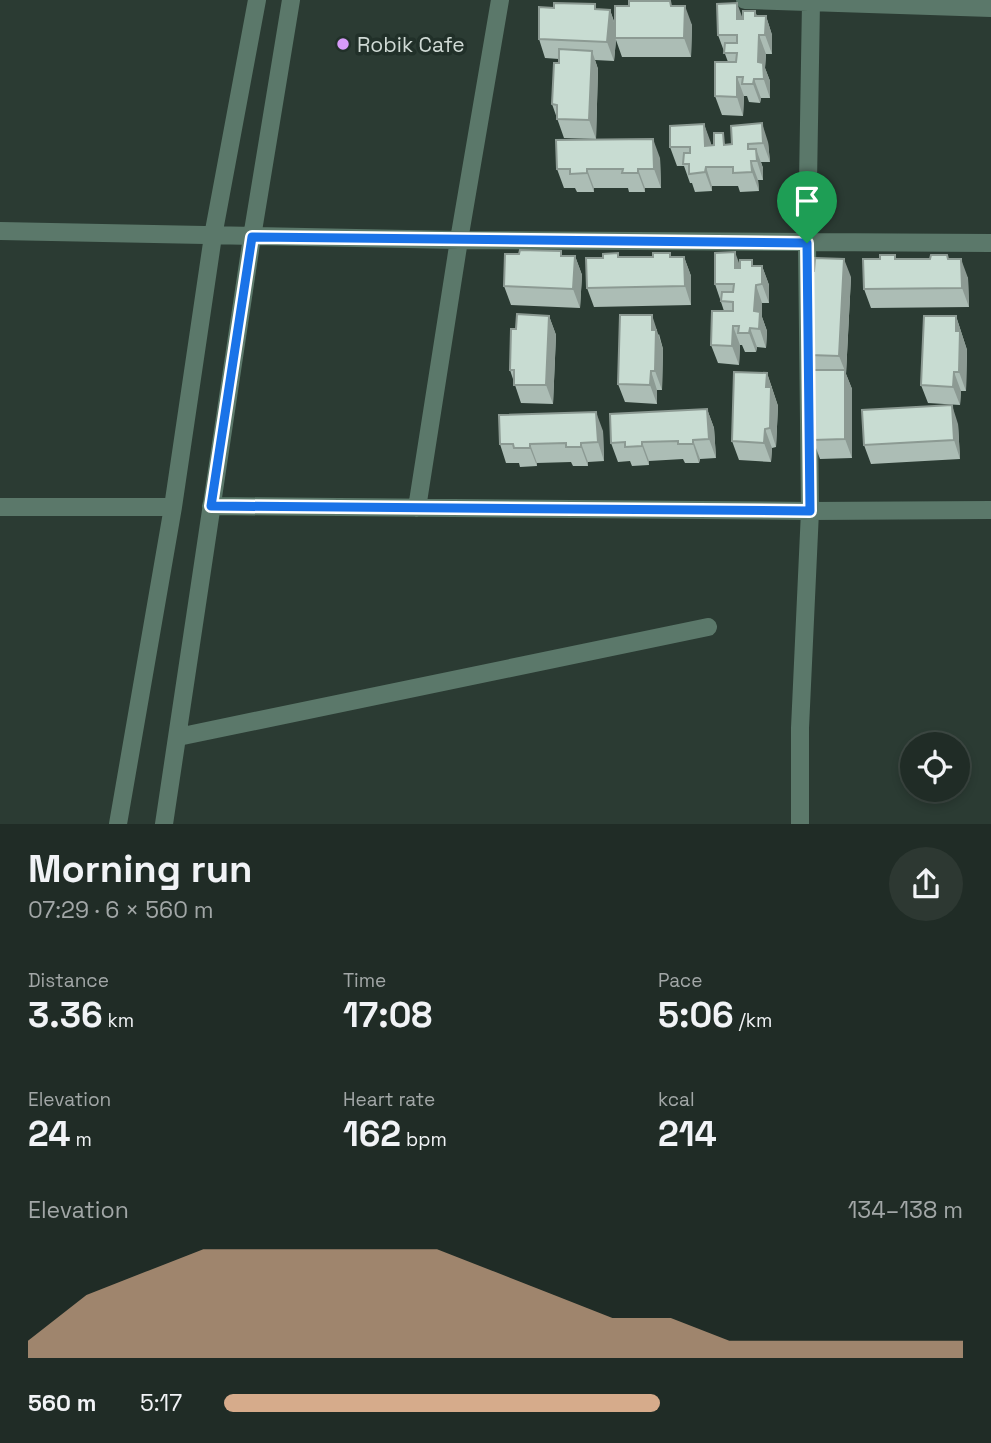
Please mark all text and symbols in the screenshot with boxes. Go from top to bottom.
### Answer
place label: Robik Cafe [357,31,465,58]
marker: Robik Cafe [335,36,351,52]
pin [777,171,837,243]
icon: arrive [788,182,826,220]
map controls [900,732,970,802]
button: locate [900,732,970,802]
text: Morning run [28,845,253,893]
button: share [889,847,963,921]
text: 07:29 · 6 × 560 m [28,895,214,925]
text: Distance [28,968,109,993]
text: Time [343,968,386,993]
text: Pace [658,968,702,993]
text: 3.36 [28,993,103,1037]
text: 17:08 [343,993,432,1037]
text: 5:06 [658,993,734,1037]
text: km [103,1008,134,1033]
text: /km [734,1008,772,1033]
text: Elevation [28,1087,111,1112]
text: Heart rate [343,1087,435,1112]
text: kcal [658,1087,695,1112]
text: 24 [28,1112,71,1156]
text: 162 [343,1112,401,1156]
text: 214 [658,1112,717,1156]
text: m [71,1127,92,1152]
text: bpm [401,1127,447,1152]
text: Elevation [28,1195,129,1225]
text: 134–138 m [848,1195,963,1225]
text: 560 m [28,1388,96,1418]
text: 5:17 [140,1388,182,1418]

